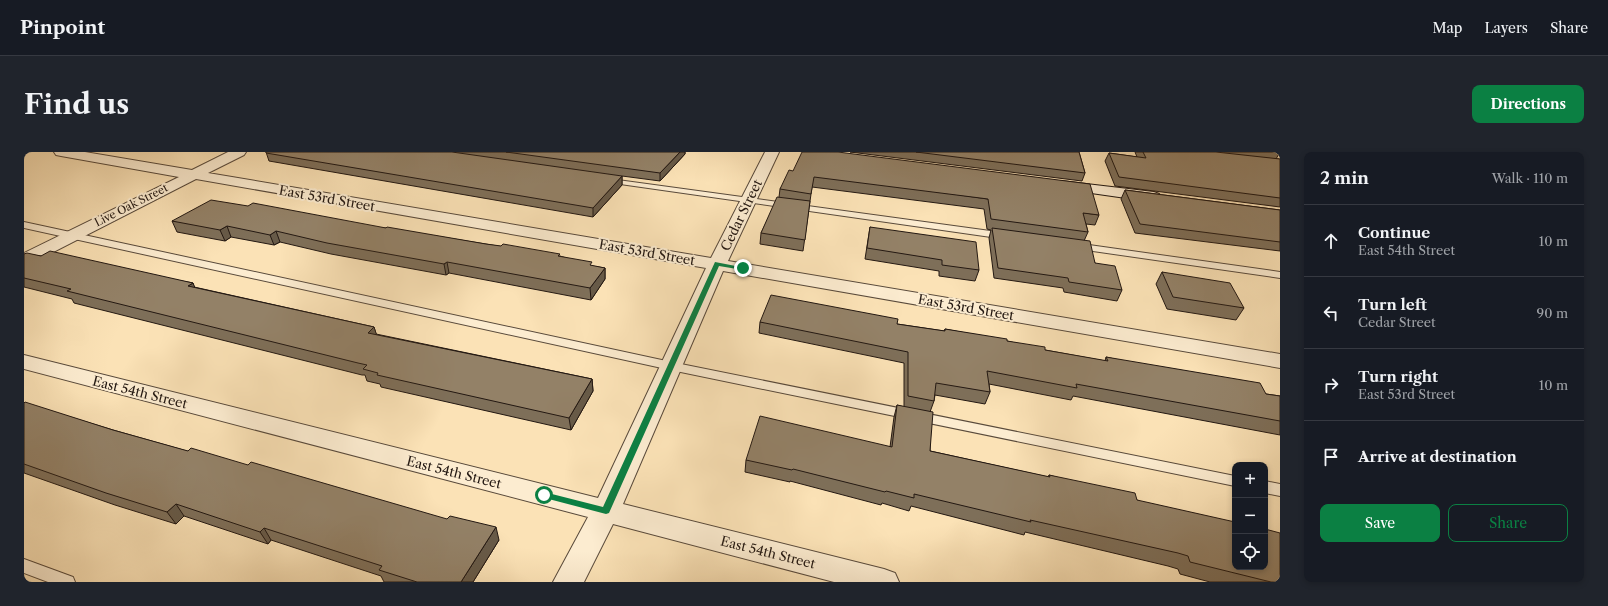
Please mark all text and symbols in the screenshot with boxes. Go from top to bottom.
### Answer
text: Pinpoint [20,16,105,39]
text: Map [1432,19,1462,37]
text: Layers [1484,19,1528,37]
text: Share [1550,19,1588,37]
button: Directions [1472,85,1584,123]
text: Find us [24,87,129,121]
text: 2 min [1320,168,1369,188]
text: Walk · 110 m [1492,170,1568,186]
street label: Cedar Street [717,176,765,253]
street label: Live Oak Street [92,180,170,229]
street label: East 53rd Street [278,182,377,214]
text: Continue [1358,223,1430,242]
icon: ahead [1320,230,1342,252]
text: 10 m [1539,233,1568,249]
street label: East 53rd Street [598,236,697,268]
text: East 54th Street [1358,242,1455,258]
route end [734,259,752,277]
street label: East 53rd Street [917,291,1016,323]
text: Turn left [1358,295,1427,314]
icon: left [1320,302,1342,324]
text: 90 m [1537,305,1568,321]
text: Cedar Street [1358,314,1436,330]
text: Turn right [1358,367,1438,386]
street label: East 54th Street [91,372,189,412]
icon: right [1320,374,1342,396]
text: 10 m [1539,377,1568,393]
text: East 53rd Street [1358,386,1455,402]
icon: arrive [1320,446,1342,468]
text: Arrive at destination [1358,447,1517,466]
street label: East 54th Street [405,452,503,492]
map controls [1232,462,1268,570]
button: + [1232,462,1268,498]
route start [535,486,553,504]
button: − [1232,498,1268,534]
button: Save [1320,504,1440,542]
button: Share [1448,504,1568,542]
street label: East 54th Street [719,532,817,572]
button: locate [1232,534,1268,570]

